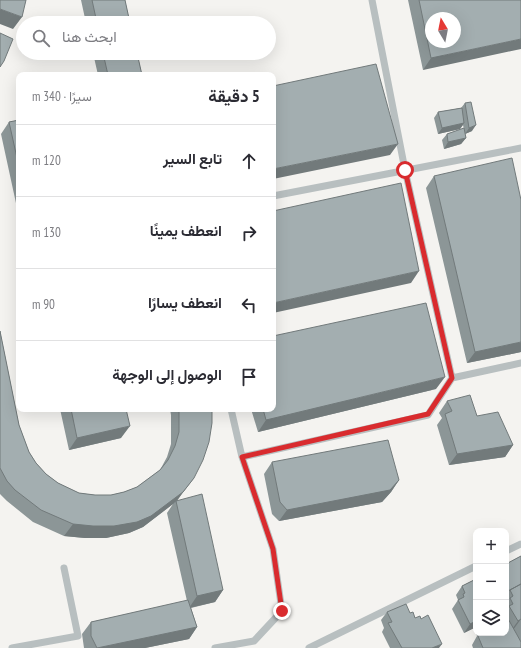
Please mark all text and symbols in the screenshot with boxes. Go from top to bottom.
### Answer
north arrow [425,12,461,48]
search box [16,16,276,60]
icon: search [30,27,52,49]
text: ابحث هنا [62,27,117,46]
text: 5 دقيقة [208,85,260,107]
text: سيرًا · 340 m [32,88,92,105]
text: تابع السير [163,149,222,168]
icon: ahead [238,150,260,172]
text: 120 m [32,152,61,169]
route start [396,161,414,179]
text: انعطف يمينًا [150,221,222,240]
icon: right [238,222,260,244]
text: 130 m [32,224,61,241]
text: انعطف يسارًا [148,293,222,312]
icon: left [238,294,260,316]
text: 90 m [32,296,55,313]
text: الوصول إلى الوجهة [112,365,222,384]
icon: arrive [238,366,260,388]
map controls [473,528,509,636]
button: + [473,528,509,564]
button: − [473,564,509,600]
button: layers [473,600,509,636]
route end [273,602,291,620]

